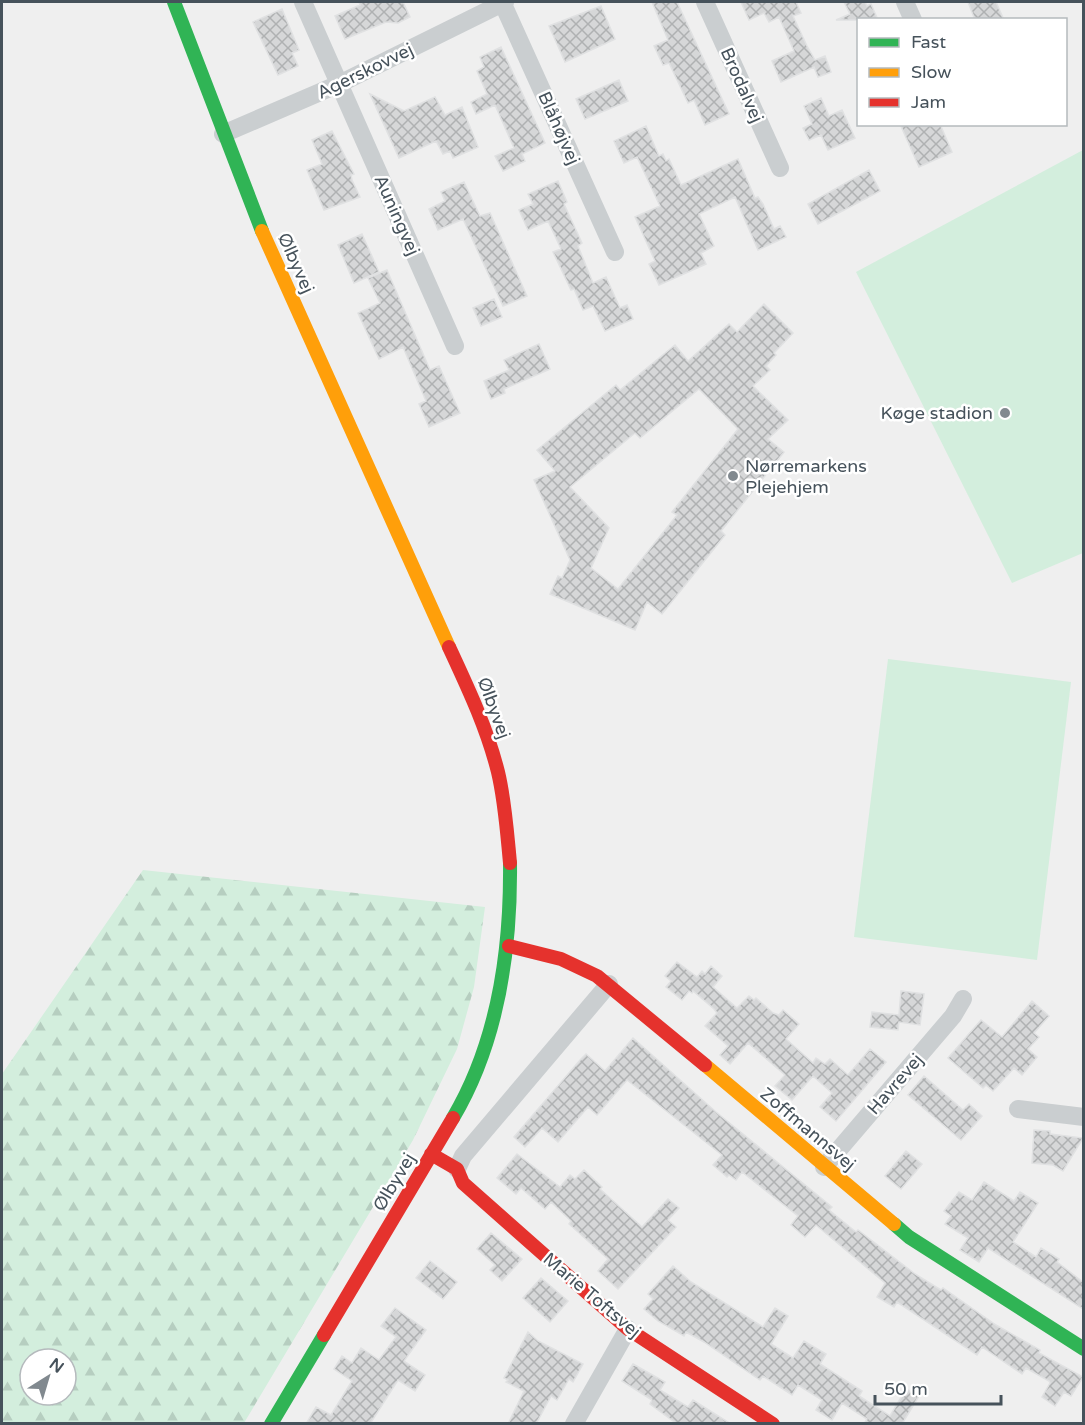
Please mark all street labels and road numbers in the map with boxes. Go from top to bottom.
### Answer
street label: Agerskovvej [313,38,417,104]
street label: Brodalvej [716,44,768,126]
street label: Blåhøjvej [533,88,585,168]
street label: Auningvej [369,171,425,259]
street label: Ølbyvej [273,229,319,297]
street label: Ølbyvej [473,674,515,742]
street label: Havrevej [862,1049,928,1119]
street label: Zoffmannsvej [756,1083,860,1175]
street label: Ølbyvej [368,1149,420,1215]
street label: Marie Toftsvej [539,1248,645,1342]

